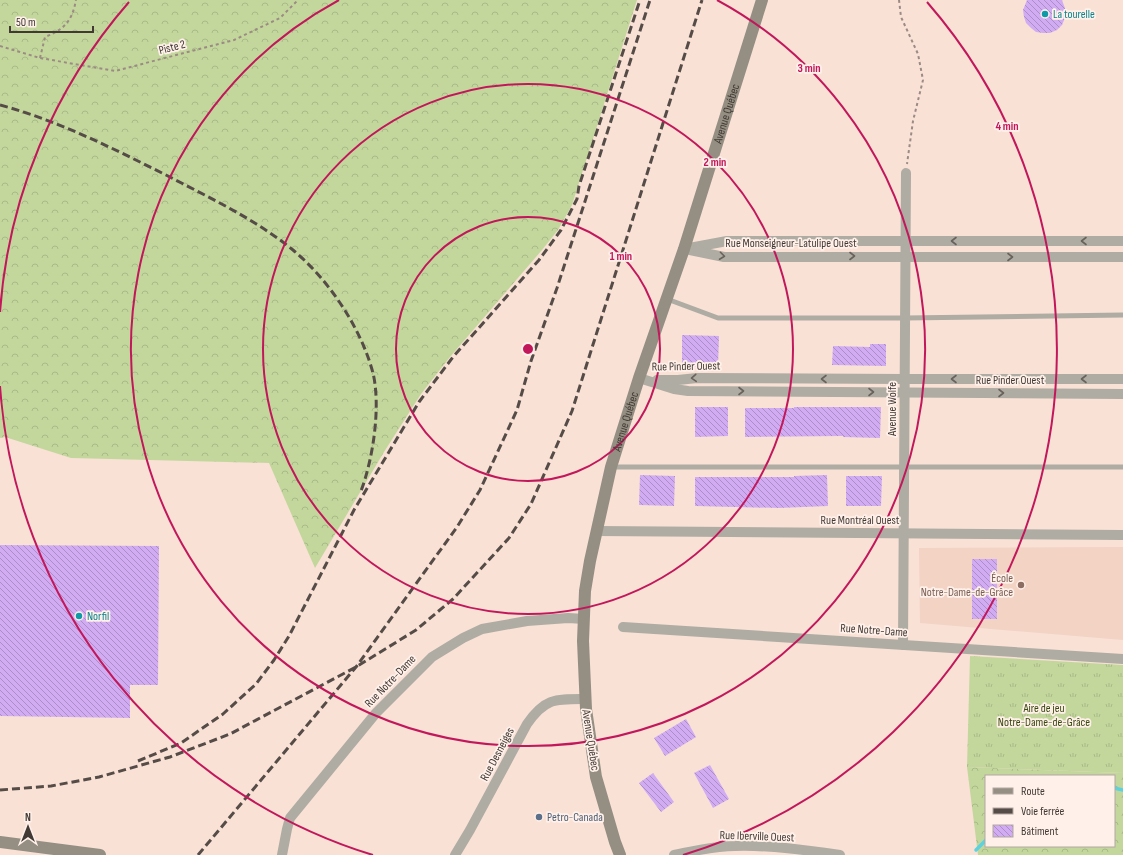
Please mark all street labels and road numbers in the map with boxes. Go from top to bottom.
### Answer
street label: Piste 2 [157,37,187,58]
street label: Avenue Québec [710,82,743,146]
street label: Rue Monseigneur-Latulipe Ouest [725,236,857,251]
street label: Rue Pinder Ouest [652,358,721,375]
street label: Rue Pinder Ouest [976,373,1045,388]
street label: Avenue Wolfe [885,382,900,437]
street label: Avenue Québec [609,390,642,454]
street label: Rue Montréal Ouest [821,513,900,528]
street label: Rue Notre-Dame [840,621,908,640]
street label: Rue Notre-Dame [362,652,419,711]
street label: Avenue Québec [578,707,603,772]
street label: Rue Desneiges [477,725,518,784]
street label: Rue Iberville Ouest [719,828,795,845]

